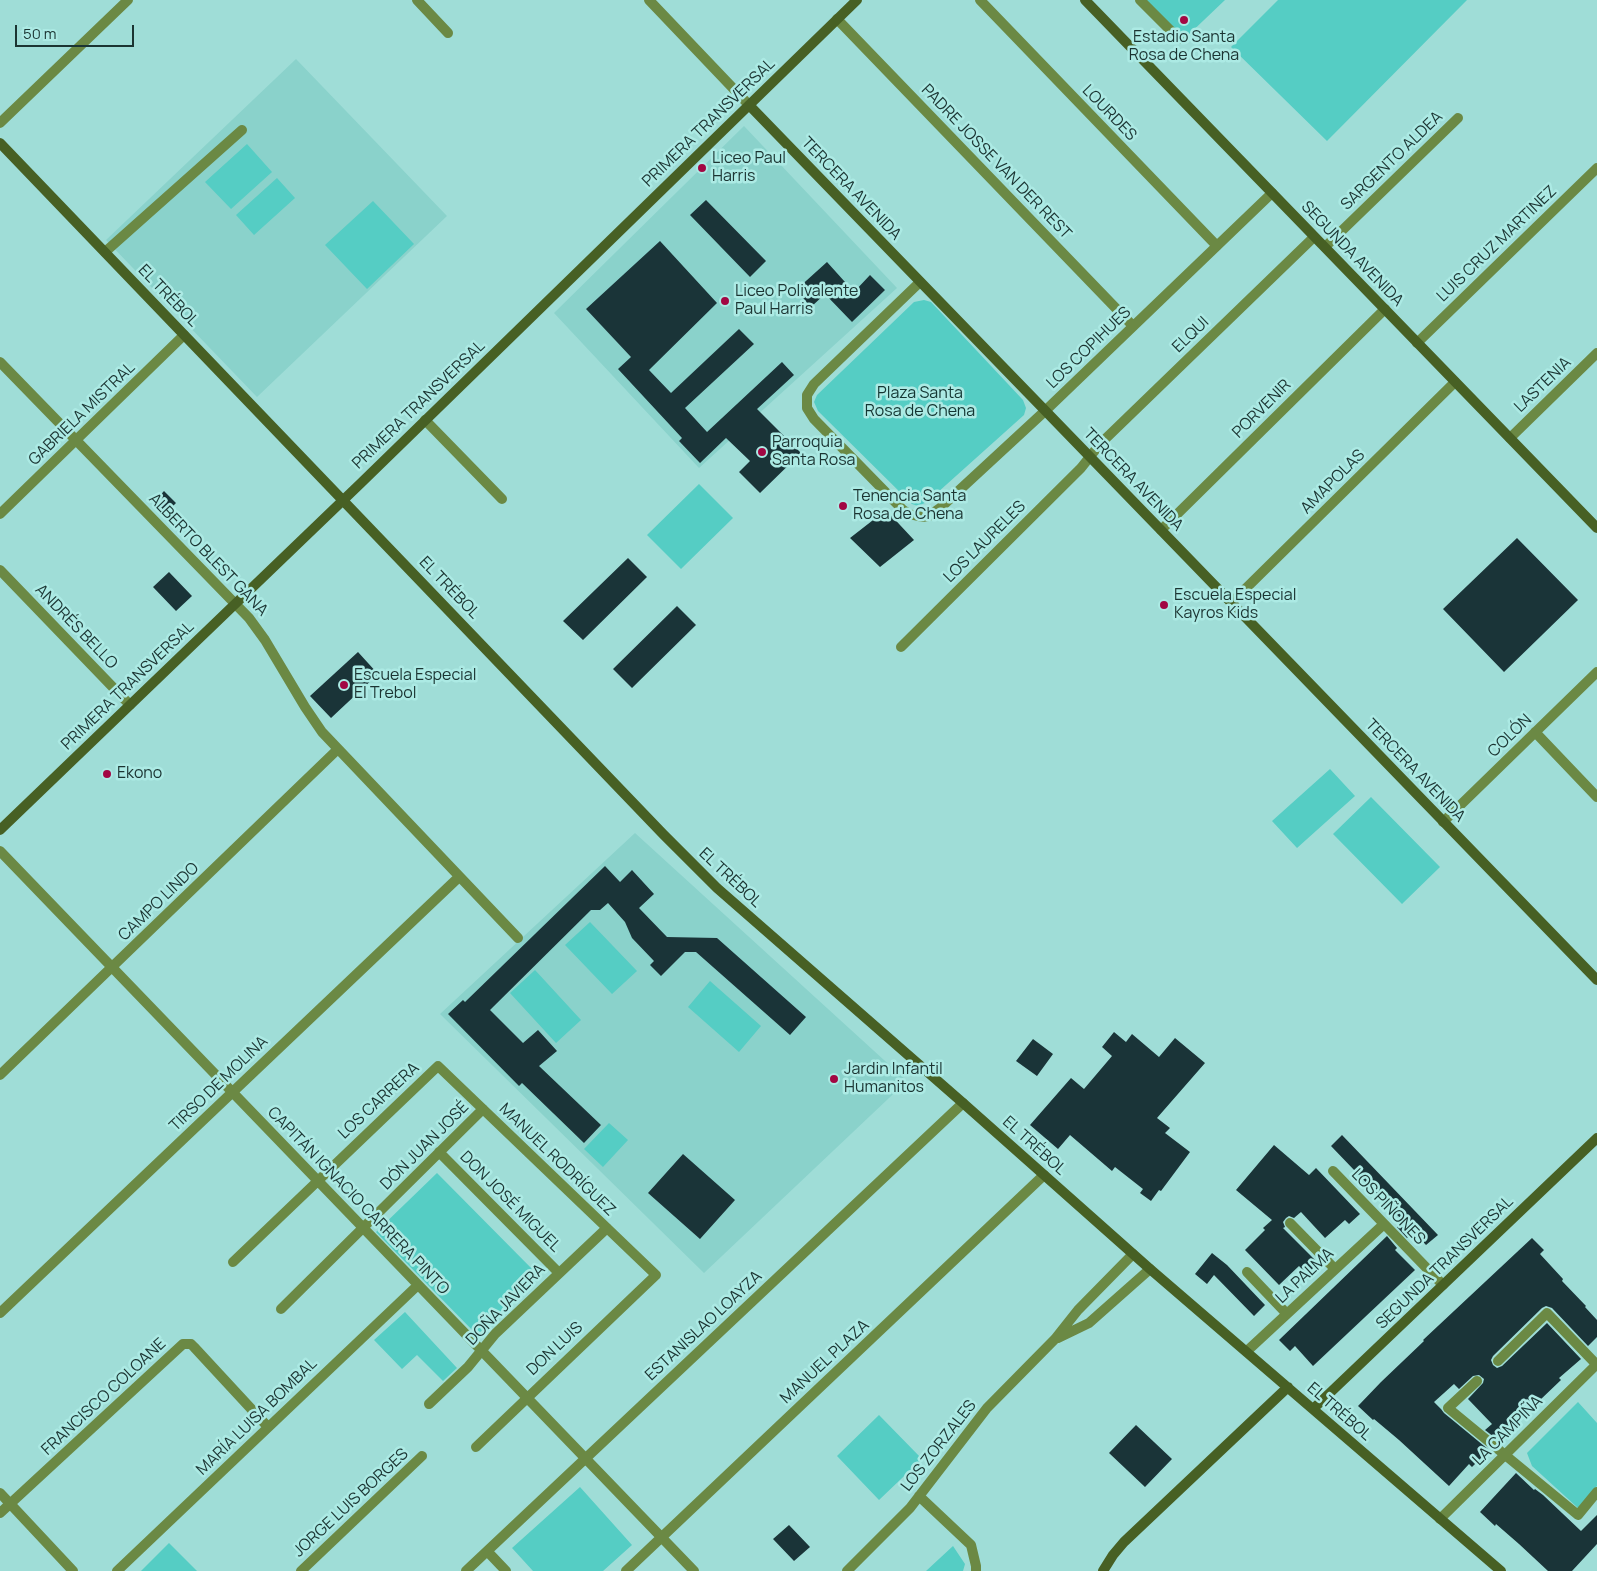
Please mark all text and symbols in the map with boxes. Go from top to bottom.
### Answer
marker: Estadio Santa Rosa de Chena [1178,14,1190,26]
scale bar [18,15,136,47]
text: 50 m [23,23,57,44]
place label: Estadio Santa Rosa de Chena [1129,28,1239,66]
street label: PRIMERA TRANSVERSAL [639,55,779,191]
street label: PADRE JOSSE VAN DER REST [917,81,1075,243]
street label: LOURDES [1078,81,1140,145]
street label: SARGENTO ALDEA [1337,108,1447,214]
street label: TERCERA AVENIDA [797,134,905,244]
place label: Liceo Paul Harris [712,149,786,187]
marker: Liceo Paul Harris [696,162,708,174]
street label: LUIS CRUZ MARTINEZ [1433,182,1561,306]
street label: SEGUNDA AVENIDA [1297,197,1407,311]
street label: EL TRÉBOL [134,261,202,331]
place label: Liceo Polivalente Paul Harris [735,282,858,320]
marker: Liceo Polivalente Paul Harris [719,295,731,307]
street label: LOS COPIHUES [1043,303,1135,393]
street label: ELQUI [1169,313,1213,357]
street label: PRIMERA TRANSVERSAL [349,337,489,473]
street label: LASTENIA [1511,353,1575,417]
street label: GABRIELA MISTRAL [25,358,139,470]
street label: PORVENIR [1229,376,1295,442]
park label: Plaza Santa Rosa de Chena [865,384,975,422]
street label: TERCERA AVENIDA [1079,425,1187,535]
place label: Parroquia Santa Rosa [772,433,856,471]
marker: Parroquia Santa Rosa [756,446,768,458]
street label: AMAPOLAS [1297,446,1369,518]
place label: Tenencia Santa Rosa de Chena [853,487,966,525]
street label: ALBERTO BLEST GANA [144,490,272,620]
street label: LOS LAURELES [940,497,1030,587]
marker: Tenencia Santa Rosa de Chena [837,500,849,512]
street label: EL TRÉBOL [415,553,483,623]
street label: ANDRÉS BELLO [31,581,121,673]
place label: Escuela Especial Kayros Kids [1174,586,1296,624]
marker: Escuela Especial Kayros Kids [1158,599,1170,611]
street label: PRIMERA TRANSVERSAL [58,618,198,754]
place label: Escuela Especial El Trebol [354,666,476,704]
marker: Escuela Especial El Trebol [338,679,350,691]
street label: COLÓN [1484,711,1536,761]
street label: TERCERA AVENIDA [1361,716,1469,826]
place label: Ekono [117,764,162,784]
marker: Ekono [101,768,113,780]
street label: EL TRÉBOL [695,844,765,912]
street label: CAMPO LINDO [115,859,203,945]
street label: TIRSO DE MOLINA [166,1032,272,1136]
street label: LOS CARRERA [335,1059,423,1143]
place label: Jardin Infantil Humanitos [844,1060,943,1098]
marker: Jardin Infantil Humanitos [828,1073,840,1085]
street label: DÓN JUAN JOSÉ [377,1098,473,1194]
street label: MANUEL RODRÍGUEZ [495,1100,619,1220]
street label: CAPITÁN IGNACIO CARRERA PINTO [263,1103,453,1299]
street label: EL TRÉBOL [998,1113,1070,1179]
street label: DON JOSÉ MIGUEL [456,1148,564,1256]
street label: LOS PIÑONES [1347,1165,1429,1249]
street label: SEGUNDA TRANSVERSAL [1373,1193,1517,1333]
street label: LA PALMA [1272,1244,1338,1308]
street label: DOÑA JAVIERA [462,1260,550,1350]
street label: ESTANISLAO LOAYZA [642,1267,766,1385]
street label: MANUEL PLAZA [777,1316,873,1408]
street label: DON LUIS [523,1318,587,1380]
street label: FRANCISCO COLOANE [38,1334,170,1460]
street label: MARÍA LUISA BOMBAL [193,1355,321,1479]
street label: EL TRÉBOL [1303,1379,1375,1445]
street label: LA CAMPIÑA [1469,1392,1547,1470]
street label: LOS ZORZALES [897,1396,981,1496]
street label: JORGE LUIS BORGES [290,1445,412,1561]

